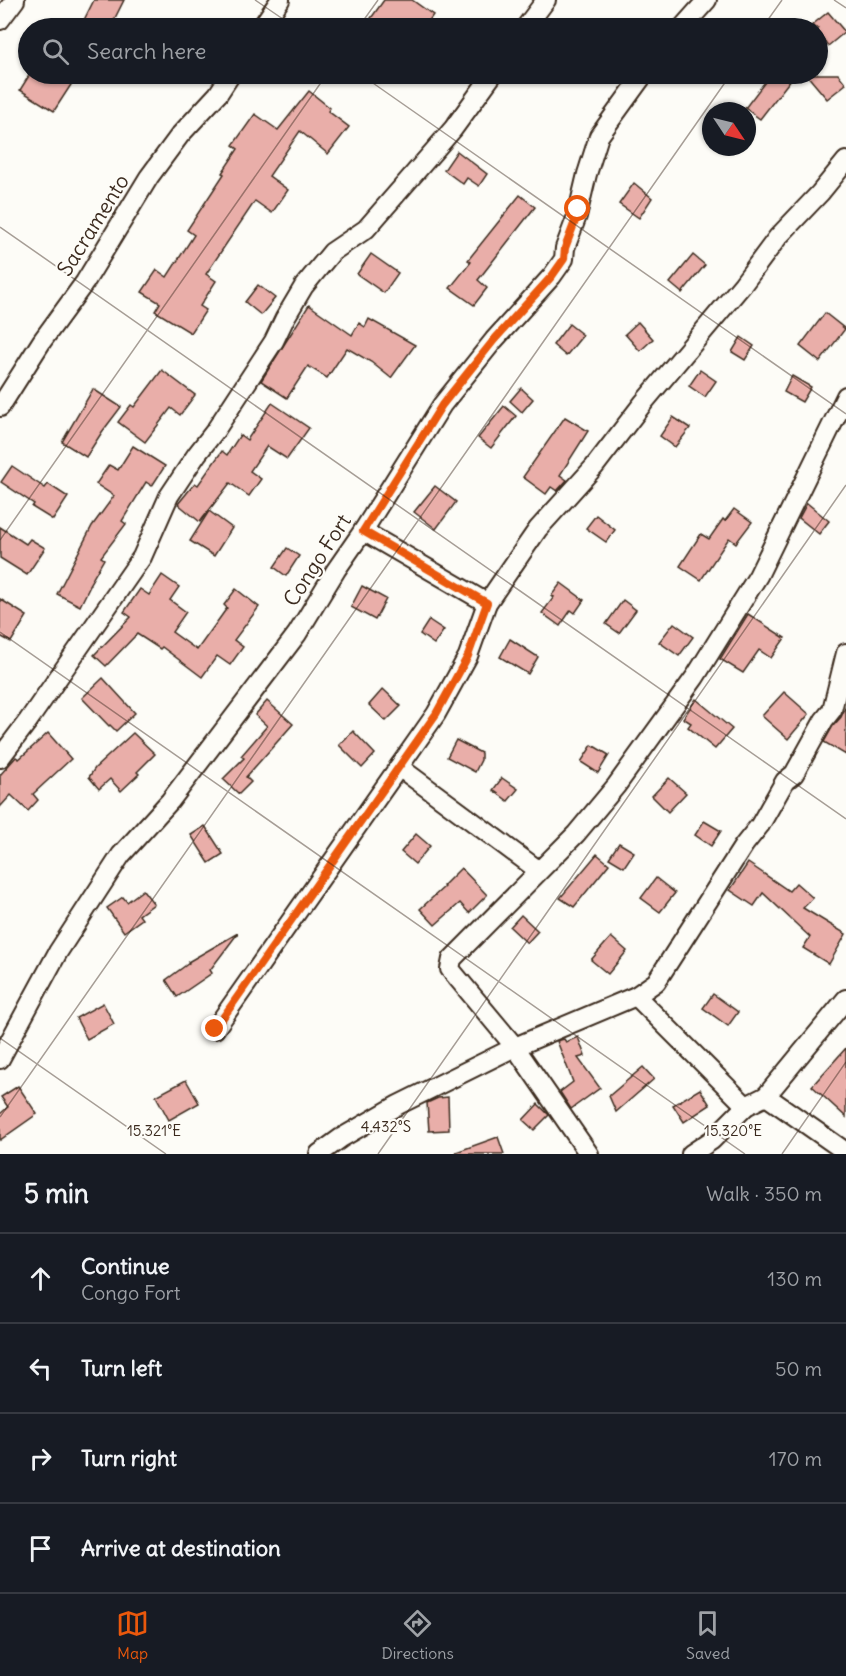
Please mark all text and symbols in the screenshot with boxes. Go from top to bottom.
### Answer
search box [18,18,828,84]
icon: search [39,35,72,68]
text: Search here [87,37,206,65]
north arrow [702,102,756,156]
street label: Sacramento [51,169,135,281]
route start [564,195,590,221]
street label: Congo Fort [277,509,357,611]
route end [201,1015,227,1041]
text: 4.432°S [361,1117,411,1136]
text: 15.321°E [127,1121,181,1140]
text: 15.320°E [704,1121,762,1140]
text: 5 min [24,1177,89,1210]
text: Walk · 350 m [706,1181,822,1206]
text: Continue [81,1252,170,1280]
icon: ahead [24,1262,57,1295]
text: 130 m [767,1266,822,1291]
text: Congo Fort [81,1280,181,1305]
icon: left [24,1352,57,1385]
text: Turn left [81,1354,162,1382]
text: 50 m [775,1356,822,1381]
icon: right [24,1442,57,1475]
text: Turn right [81,1444,177,1472]
text: 170 m [769,1446,822,1471]
icon: arrive [24,1532,57,1565]
text: Arrive at destination [81,1534,281,1562]
tab: Map [116,1607,149,1663]
tab: Directions [381,1607,454,1663]
tab: Saved [686,1607,730,1663]

